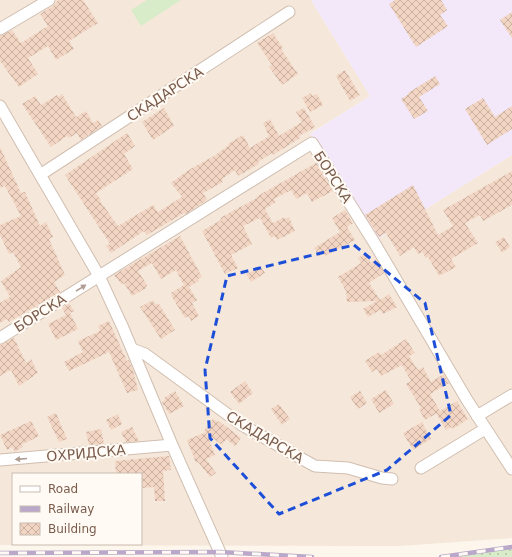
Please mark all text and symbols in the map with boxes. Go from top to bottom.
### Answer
street label: СКАДАРСКА [124,63,206,125]
street label: БОРСКА [311,148,355,206]
one-way arrow [75,284,86,291]
street label: БОРСКА [11,291,69,335]
street label: СКАДАРСКА [223,408,307,467]
street label: ОХРИДСКА [46,442,127,464]
one-way arrow [15,455,27,462]
legend [12,473,142,545]
text: Road [48,482,78,496]
text: Railway [48,502,94,516]
text: Building [48,522,97,536]

